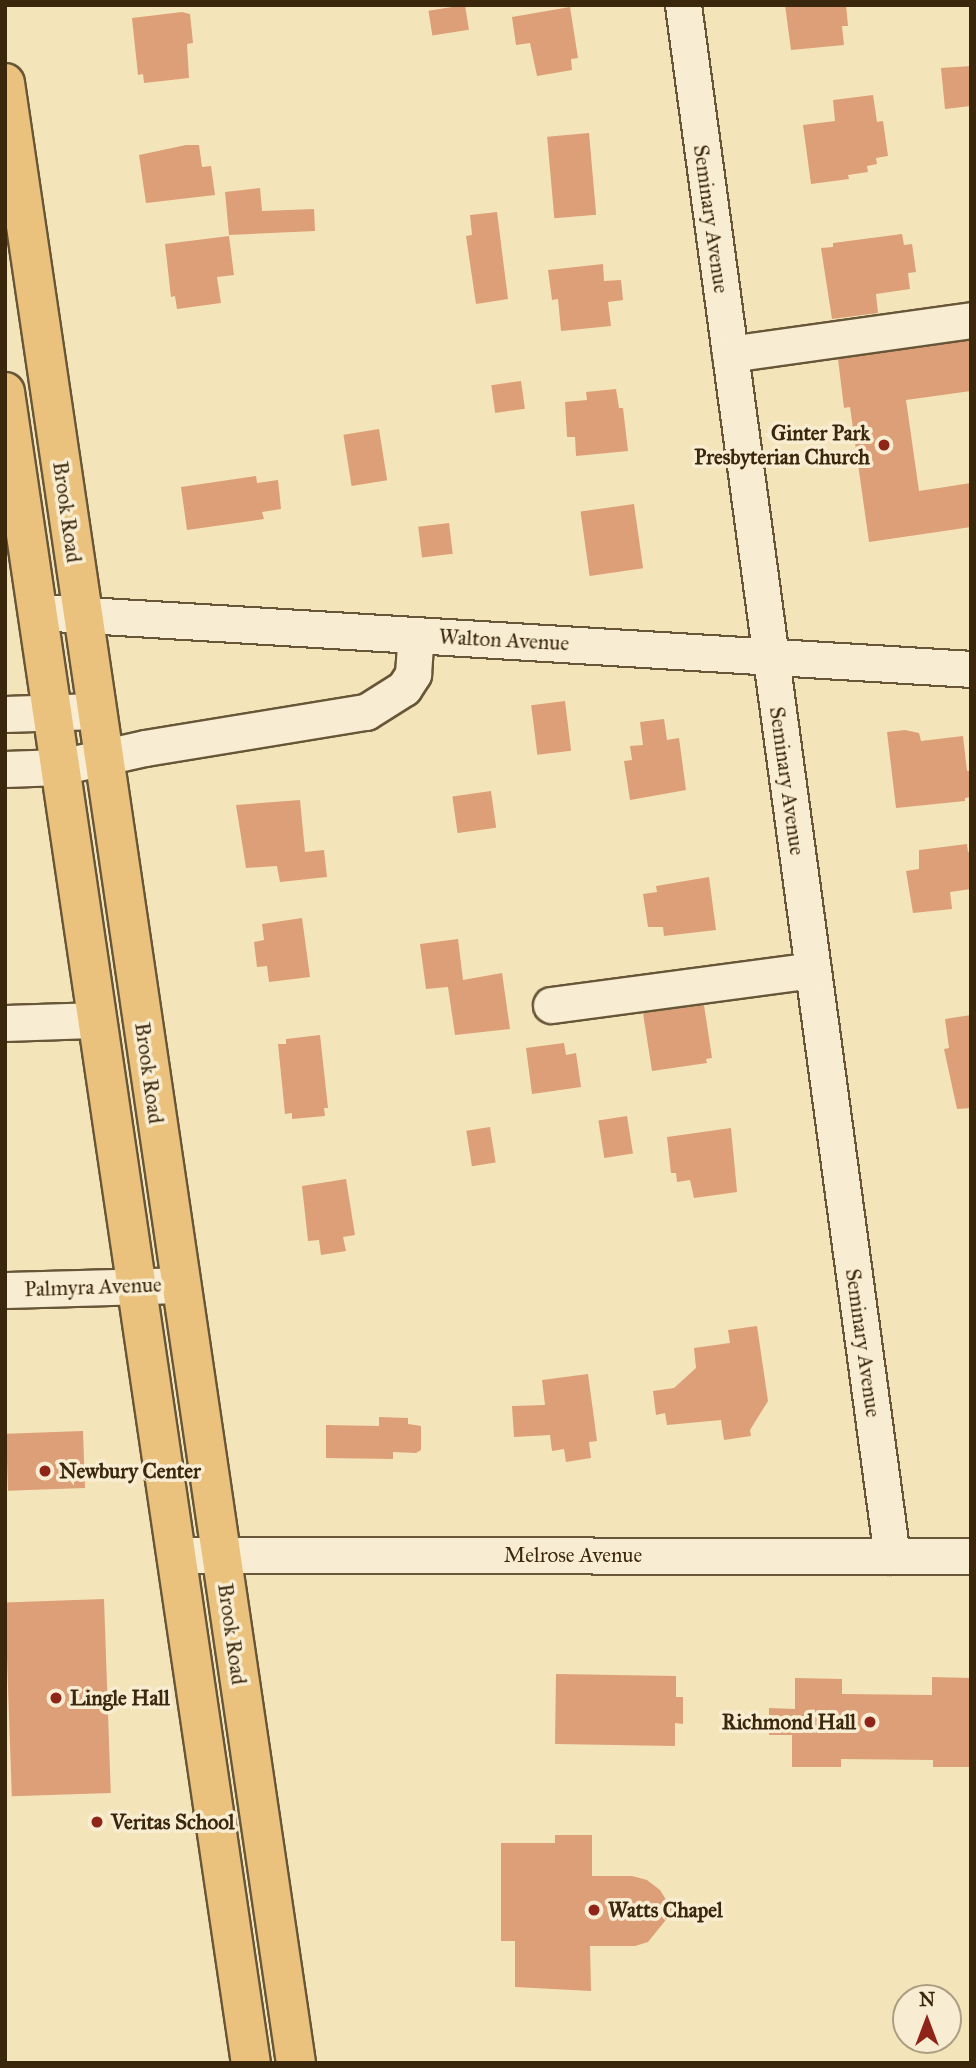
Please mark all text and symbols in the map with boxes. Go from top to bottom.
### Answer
street label: Seminary Avenue [688,143,734,295]
place label: Ginter Park Presbyterian Church [694,420,870,470]
marker: Ginter Park Presbyterian Church [876,437,892,453]
street label: Brook Road [47,460,87,564]
street label: Walton Avenue [438,624,570,656]
street label: Seminary Avenue [764,705,810,857]
street label: Brook Road [129,1021,169,1125]
street label: Seminary Avenue [840,1267,886,1419]
street label: Palmyra Avenue [24,1272,162,1302]
place label: Newbury Center [59,1458,201,1484]
marker: Newbury Center [37,1463,53,1479]
street label: Melrose Avenue [504,1542,642,1568]
street label: Brook Road [212,1582,252,1686]
place label: Lingle Hall [70,1685,170,1711]
marker: Lingle Hall [48,1690,64,1706]
place label: Richmond Hall [722,1709,856,1735]
marker: Richmond Hall [862,1714,878,1730]
place label: Veritas School [111,1809,234,1835]
marker: Veritas School [89,1814,105,1830]
place label: Watts Chapel [608,1897,723,1923]
marker: Watts Chapel [586,1902,602,1918]
north arrow [892,1984,962,2054]
text: N [919,1988,935,2011]

